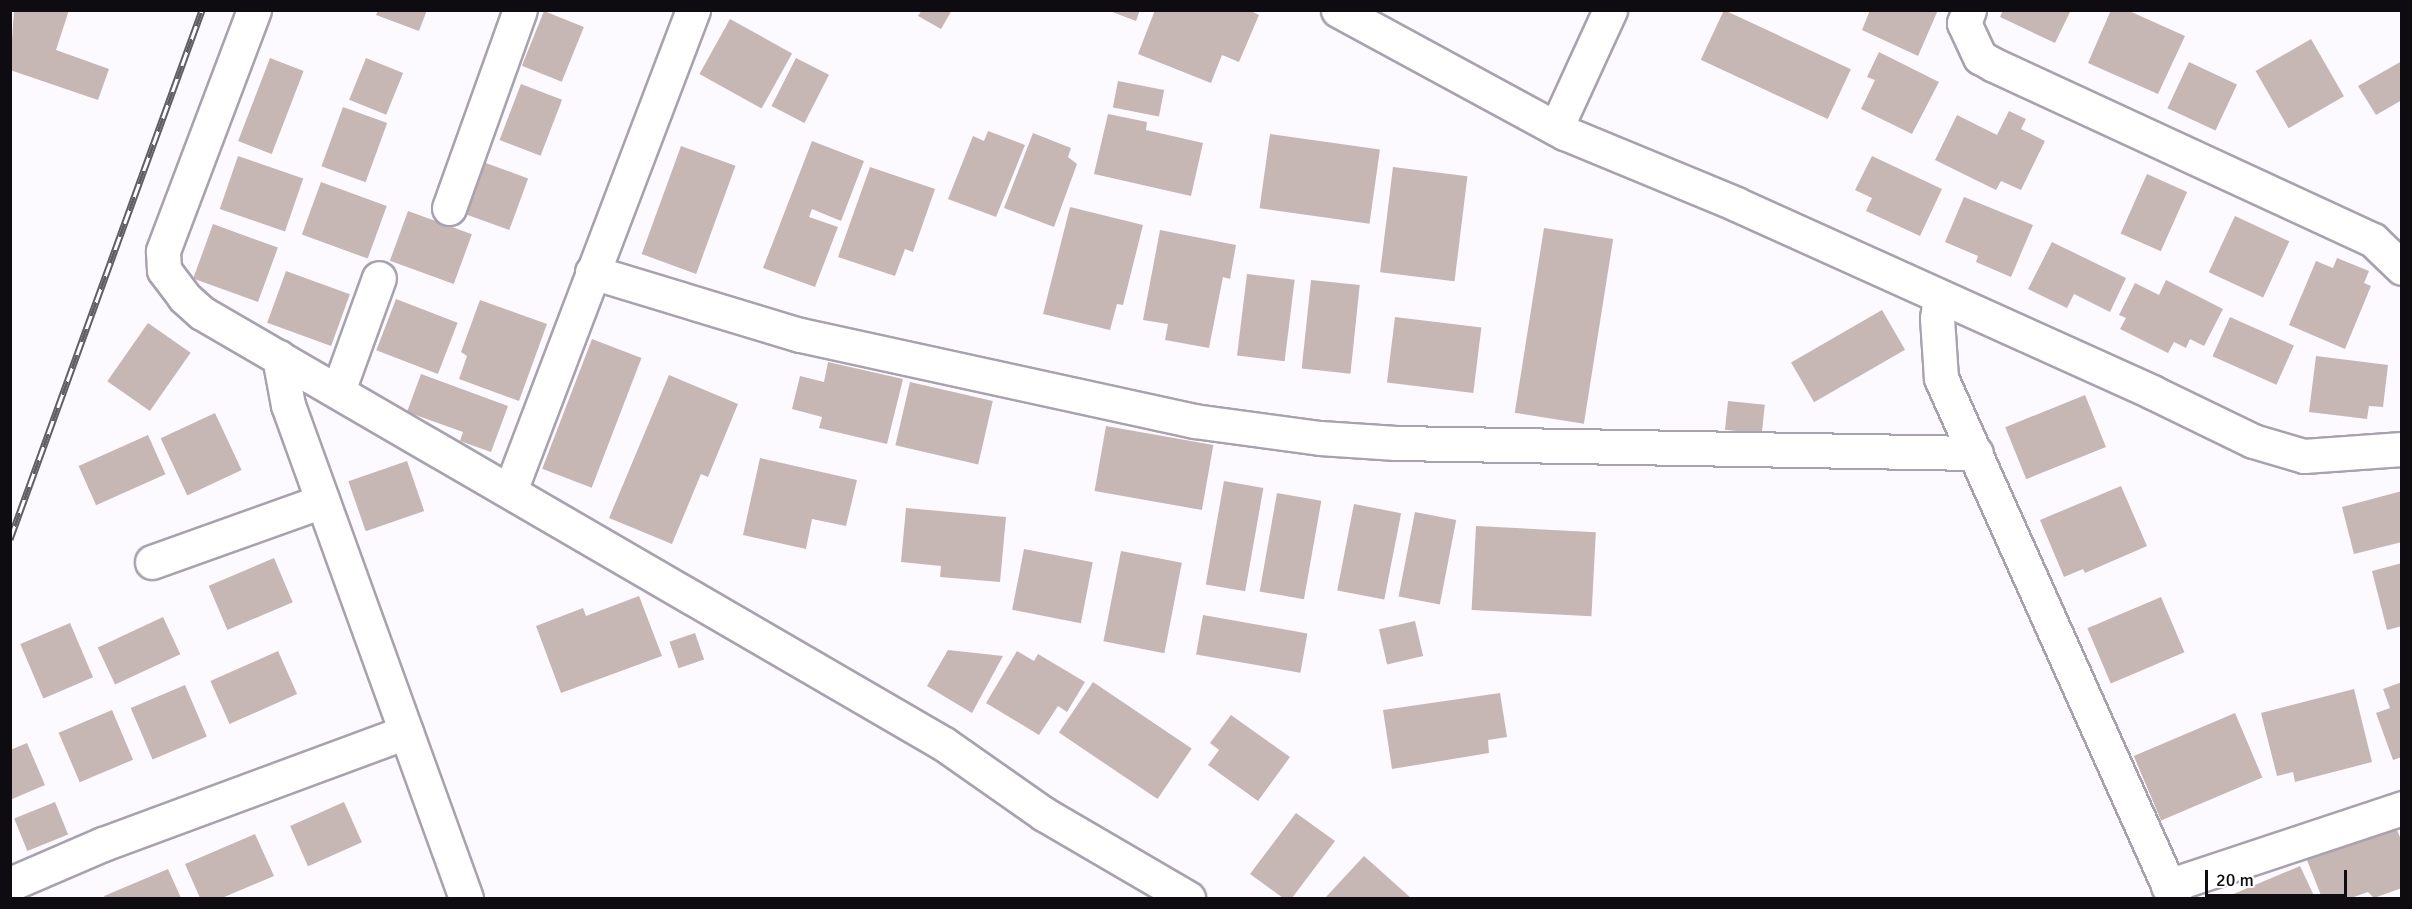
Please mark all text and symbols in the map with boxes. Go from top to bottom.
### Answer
scale bar [2208,858,2350,896]
text: 20 m [2216,869,2254,891]

